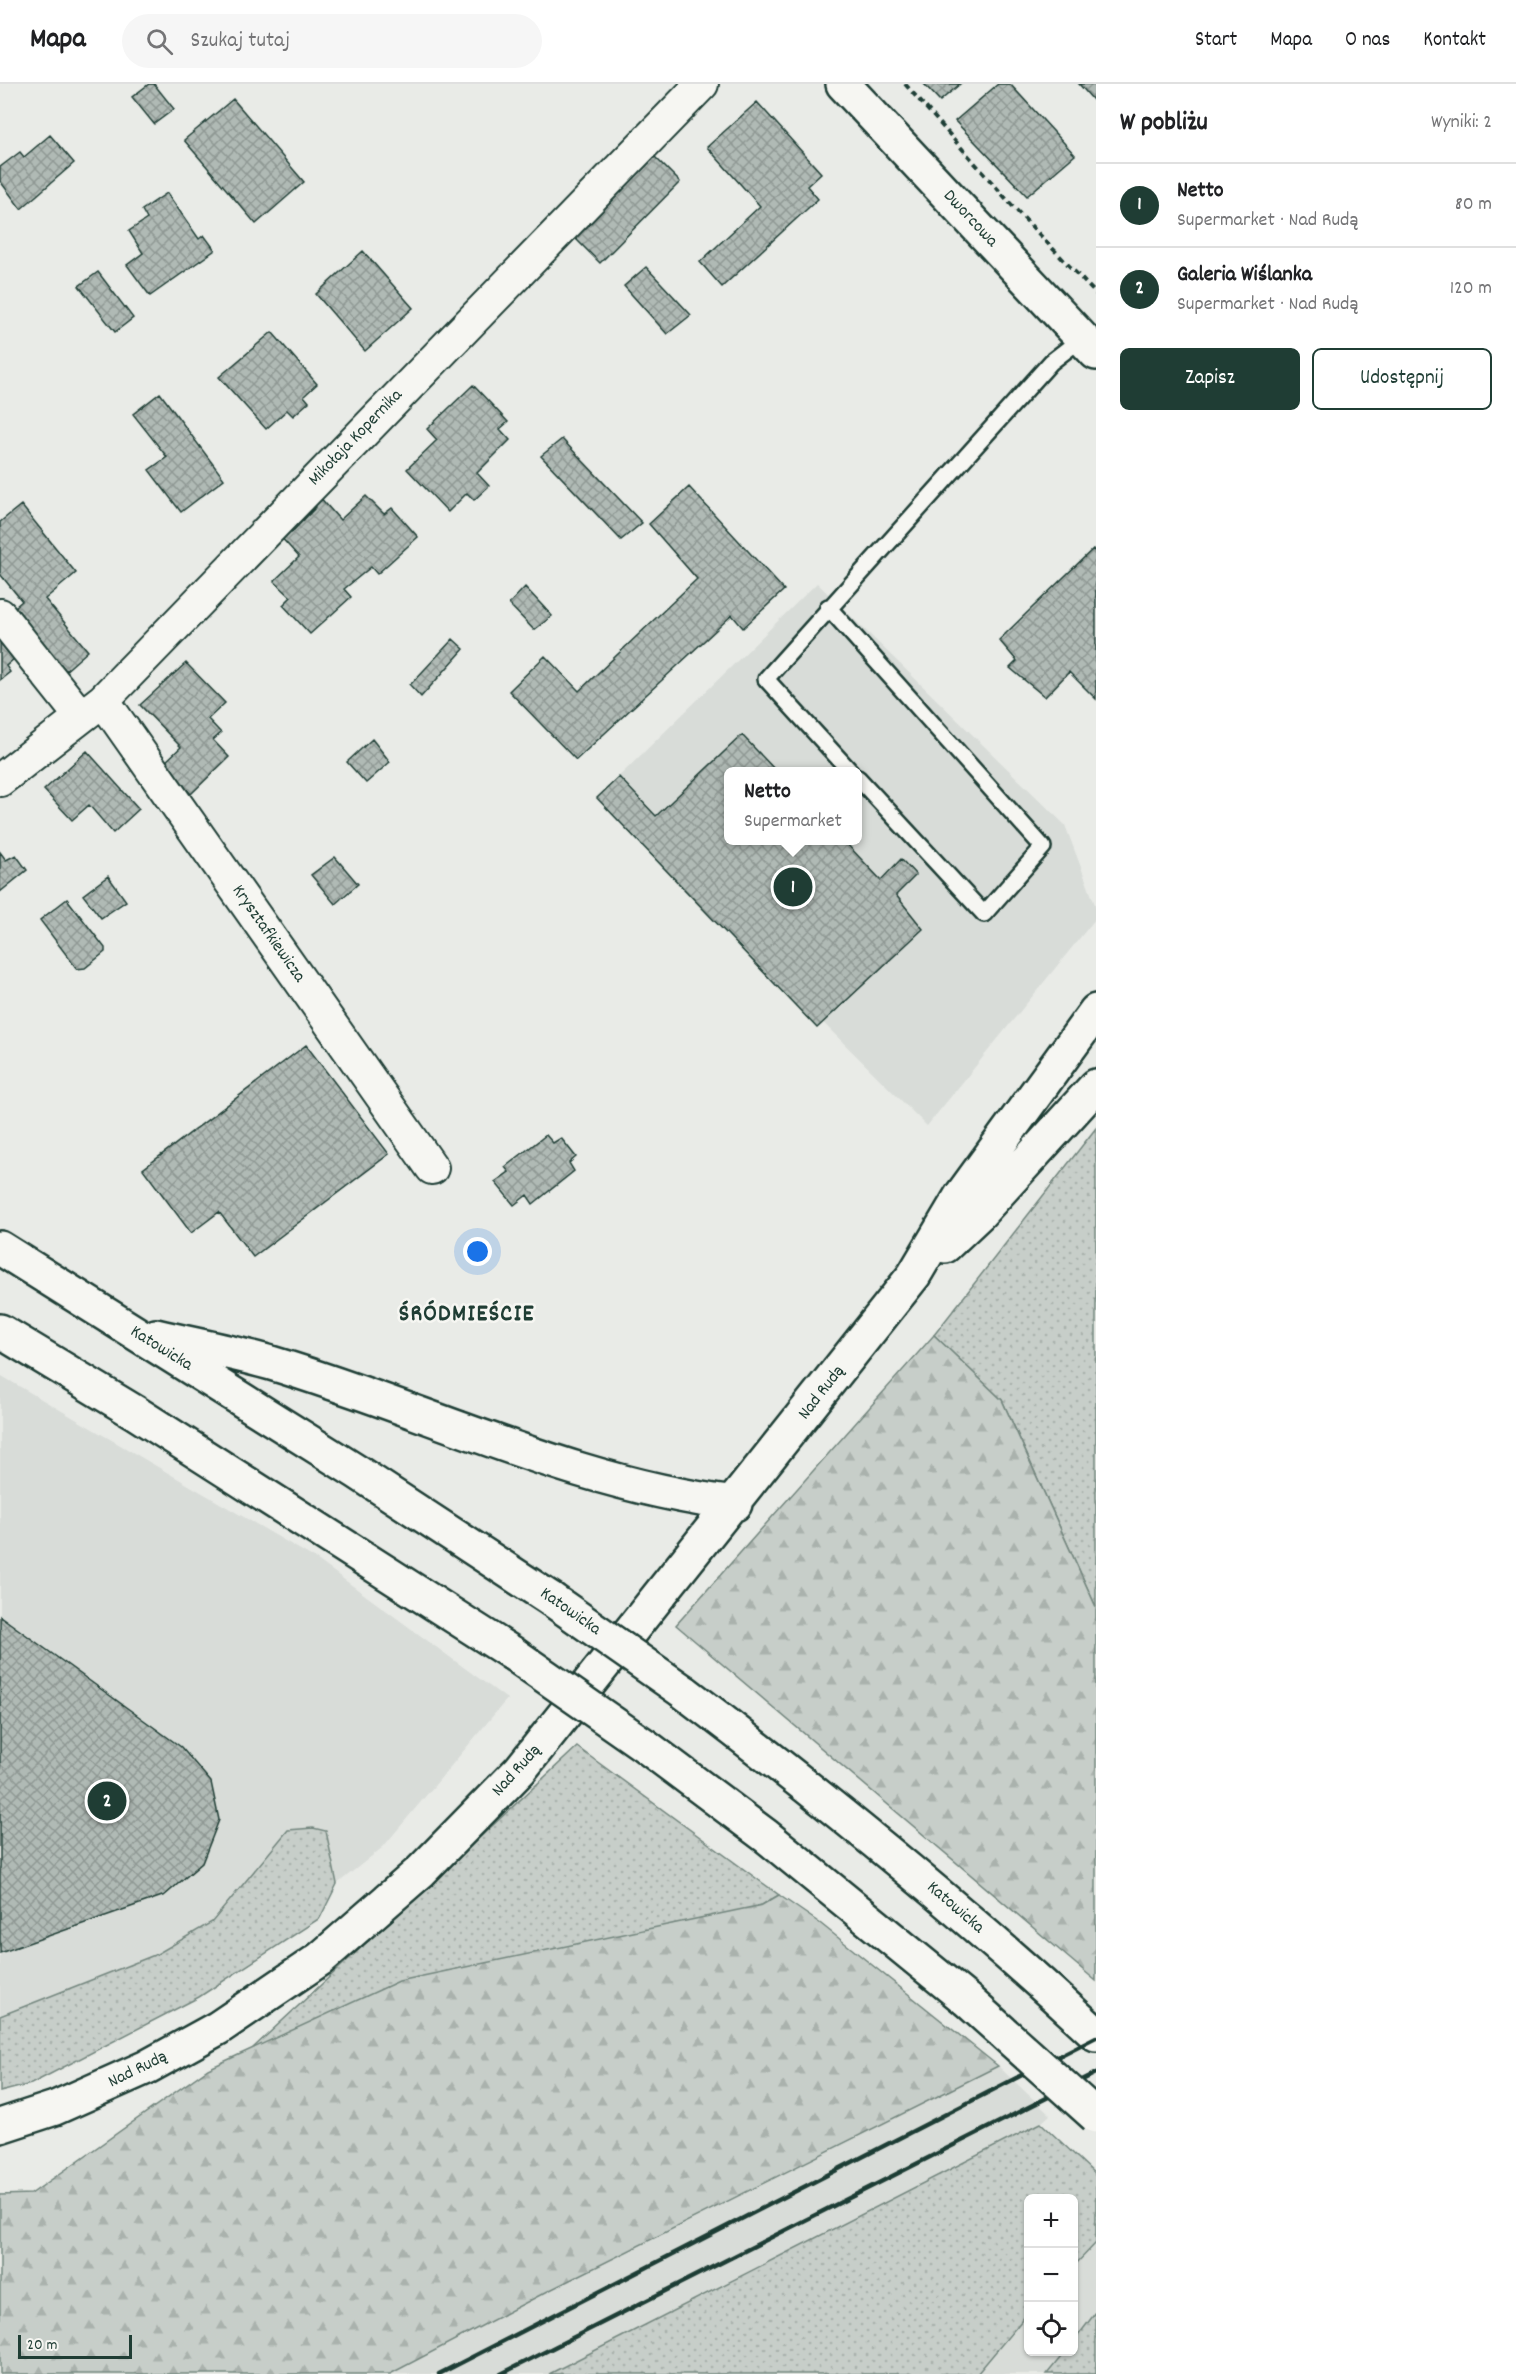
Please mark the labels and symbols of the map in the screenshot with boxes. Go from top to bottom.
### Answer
street label: Dworcowa [937,185,1004,254]
street label: Mikołaja Kopernika [303,384,409,492]
pin: 1 [774,864,812,910]
street label: Krysztafkiewicza [225,880,311,988]
your location [463,1237,492,1266]
district label: ŚRÓDMIEŚCIE [399,1298,535,1332]
street label: Katowicka [125,1320,198,1378]
street label: Nad Rudą [793,1361,851,1425]
street label: Katowicka [534,1582,606,1642]
street label: Nad Rudą [487,1739,547,1803]
pin: 2 [88,1778,126,1824]
street label: Katowicka [921,1876,990,1941]
street label: Nad Rudą [104,2045,172,2095]
scale bar [18,2332,132,2360]

